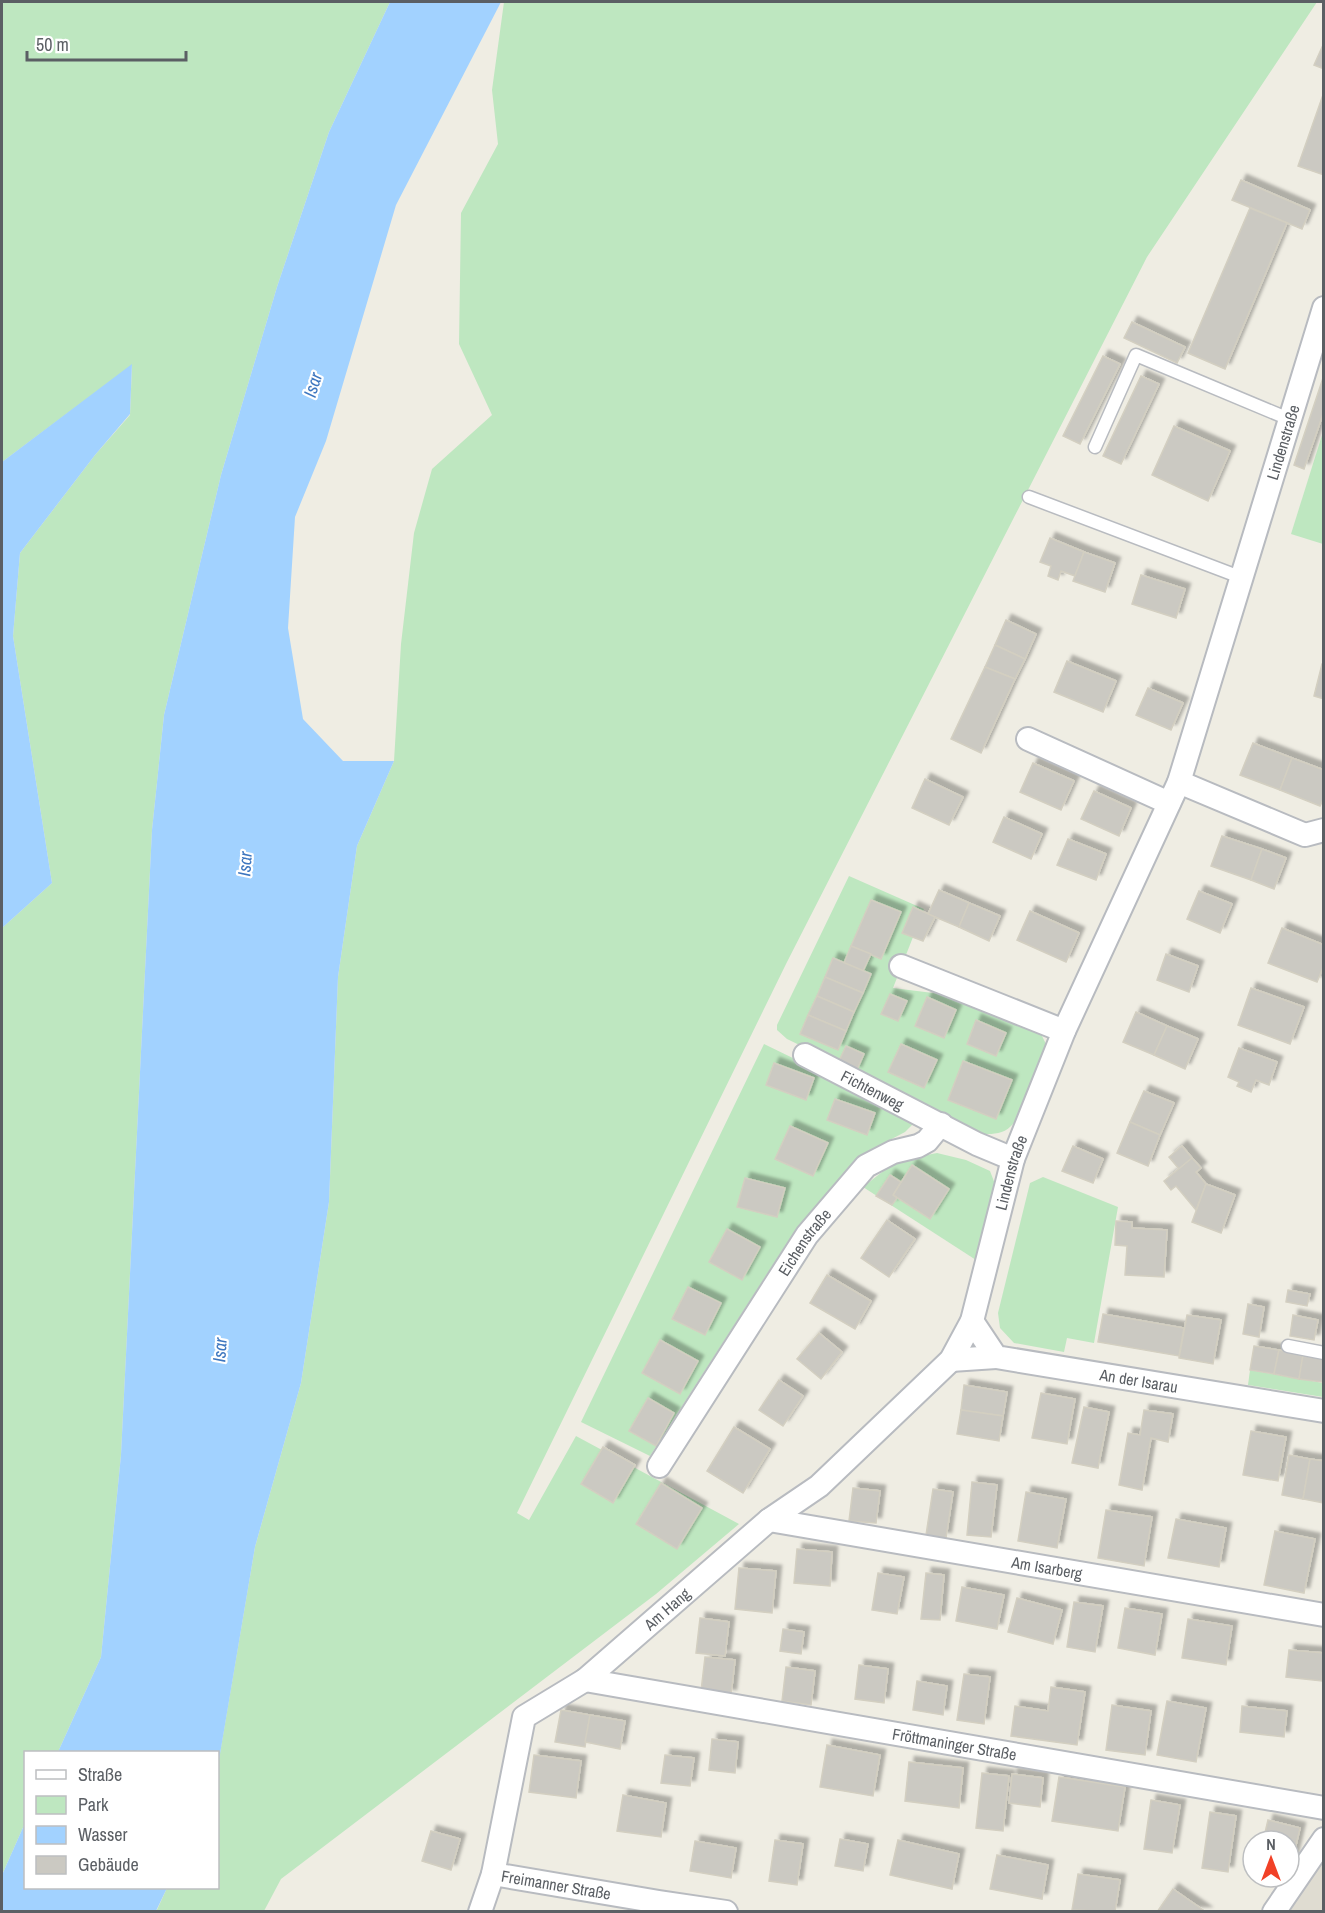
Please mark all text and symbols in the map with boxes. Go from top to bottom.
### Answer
scale bar [27,24,186,62]
text: 50 m [36,32,69,57]
water label: Isar [297,368,328,400]
street label: Lindenstraße [1261,402,1305,483]
water label: Isar [231,850,258,877]
street label: Fichtenweg [837,1065,908,1116]
street label: Lindenstraße [989,1132,1032,1213]
street label: Eichenstraße [773,1204,836,1280]
water label: Isar [206,1336,233,1363]
street label: An der Isarau [1097,1363,1179,1398]
street label: Am Isarberg [1009,1551,1085,1585]
street label: Am Hang [638,1582,695,1636]
street label: Fröttmaninger Straße [891,1722,1018,1766]
legend [24,1751,219,1889]
text: Straße [78,1762,122,1787]
text: Park [78,1792,109,1817]
text: Wasser [78,1822,128,1847]
north arrow [1241,1829,1301,1889]
text: N [1266,1833,1276,1855]
text: Gebäude [78,1852,139,1877]
street label: Freimanner Straße [500,1865,613,1905]

